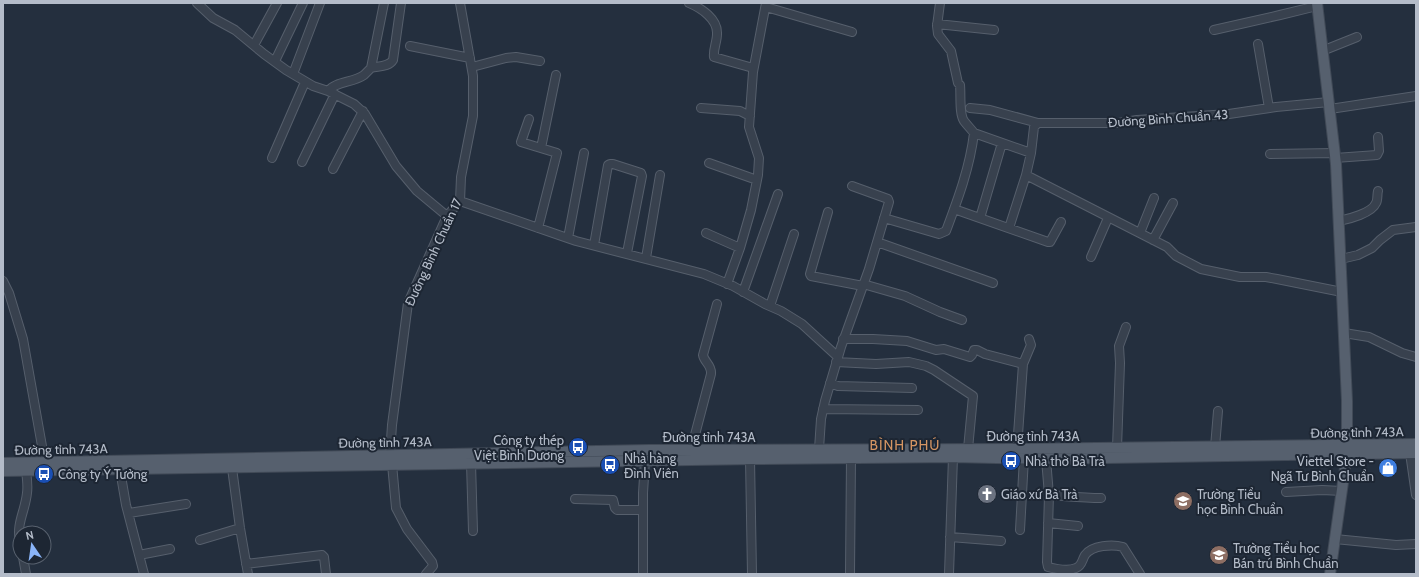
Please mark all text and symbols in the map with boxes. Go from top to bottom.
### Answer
street label: Đường Bình Chuẩn 43 [1107,106,1229,130]
street label: Đường Bình Chuẩn 17 [401,195,465,308]
street label: Đường tỉnh 743A [1310,423,1404,441]
street label: Đường tỉnh 743A [986,428,1080,444]
street label: Đường tỉnh 743A [662,429,756,445]
place label: Công ty thép Việt Bình Dương [474,432,565,463]
street label: Đường tỉnh 743A [338,433,432,451]
bus stop icon: Công ty thép Việt Bình Dương [567,436,589,458]
district label: BÌNH PHÚ [870,436,940,454]
street label: Đường tỉnh 743A [14,440,108,458]
place label: Nhà hàng Đình Viên [624,450,679,481]
bus stop icon: Nhà thờ Bà Trà [1000,450,1022,472]
place label: Nhà thờ Bà Trà [1025,453,1105,469]
place label: Viettel Store - Ngã Tư Bình Chuẩn [1271,453,1374,484]
bus stop icon: Nhà hàng Đình Viên [599,454,621,476]
shop icon: Viettel Store - Ngã Tư Bình Chuẩn [1377,457,1399,479]
bus stop icon: Công ty Ý Tưởng [33,463,55,485]
place label: Công ty Ý Tưởng [58,465,148,482]
church icon: Giáo xứ Bà Trà [976,483,998,505]
place label: Giáo xứ Bà Trà [1001,486,1078,502]
place label: Trường Tiểu học Bình Chuẩn [1197,486,1283,517]
school or university icon: Trường Tiểu học Bình Chuẩn [1172,490,1194,512]
north arrow [12,525,52,565]
text: N [24,528,35,543]
place label: Trường Tiểu học Bán trú Bình Chuẩn [1233,540,1338,571]
school or university icon: Trường Tiểu học Bán trú Bình Chuẩn [1208,544,1230,566]

